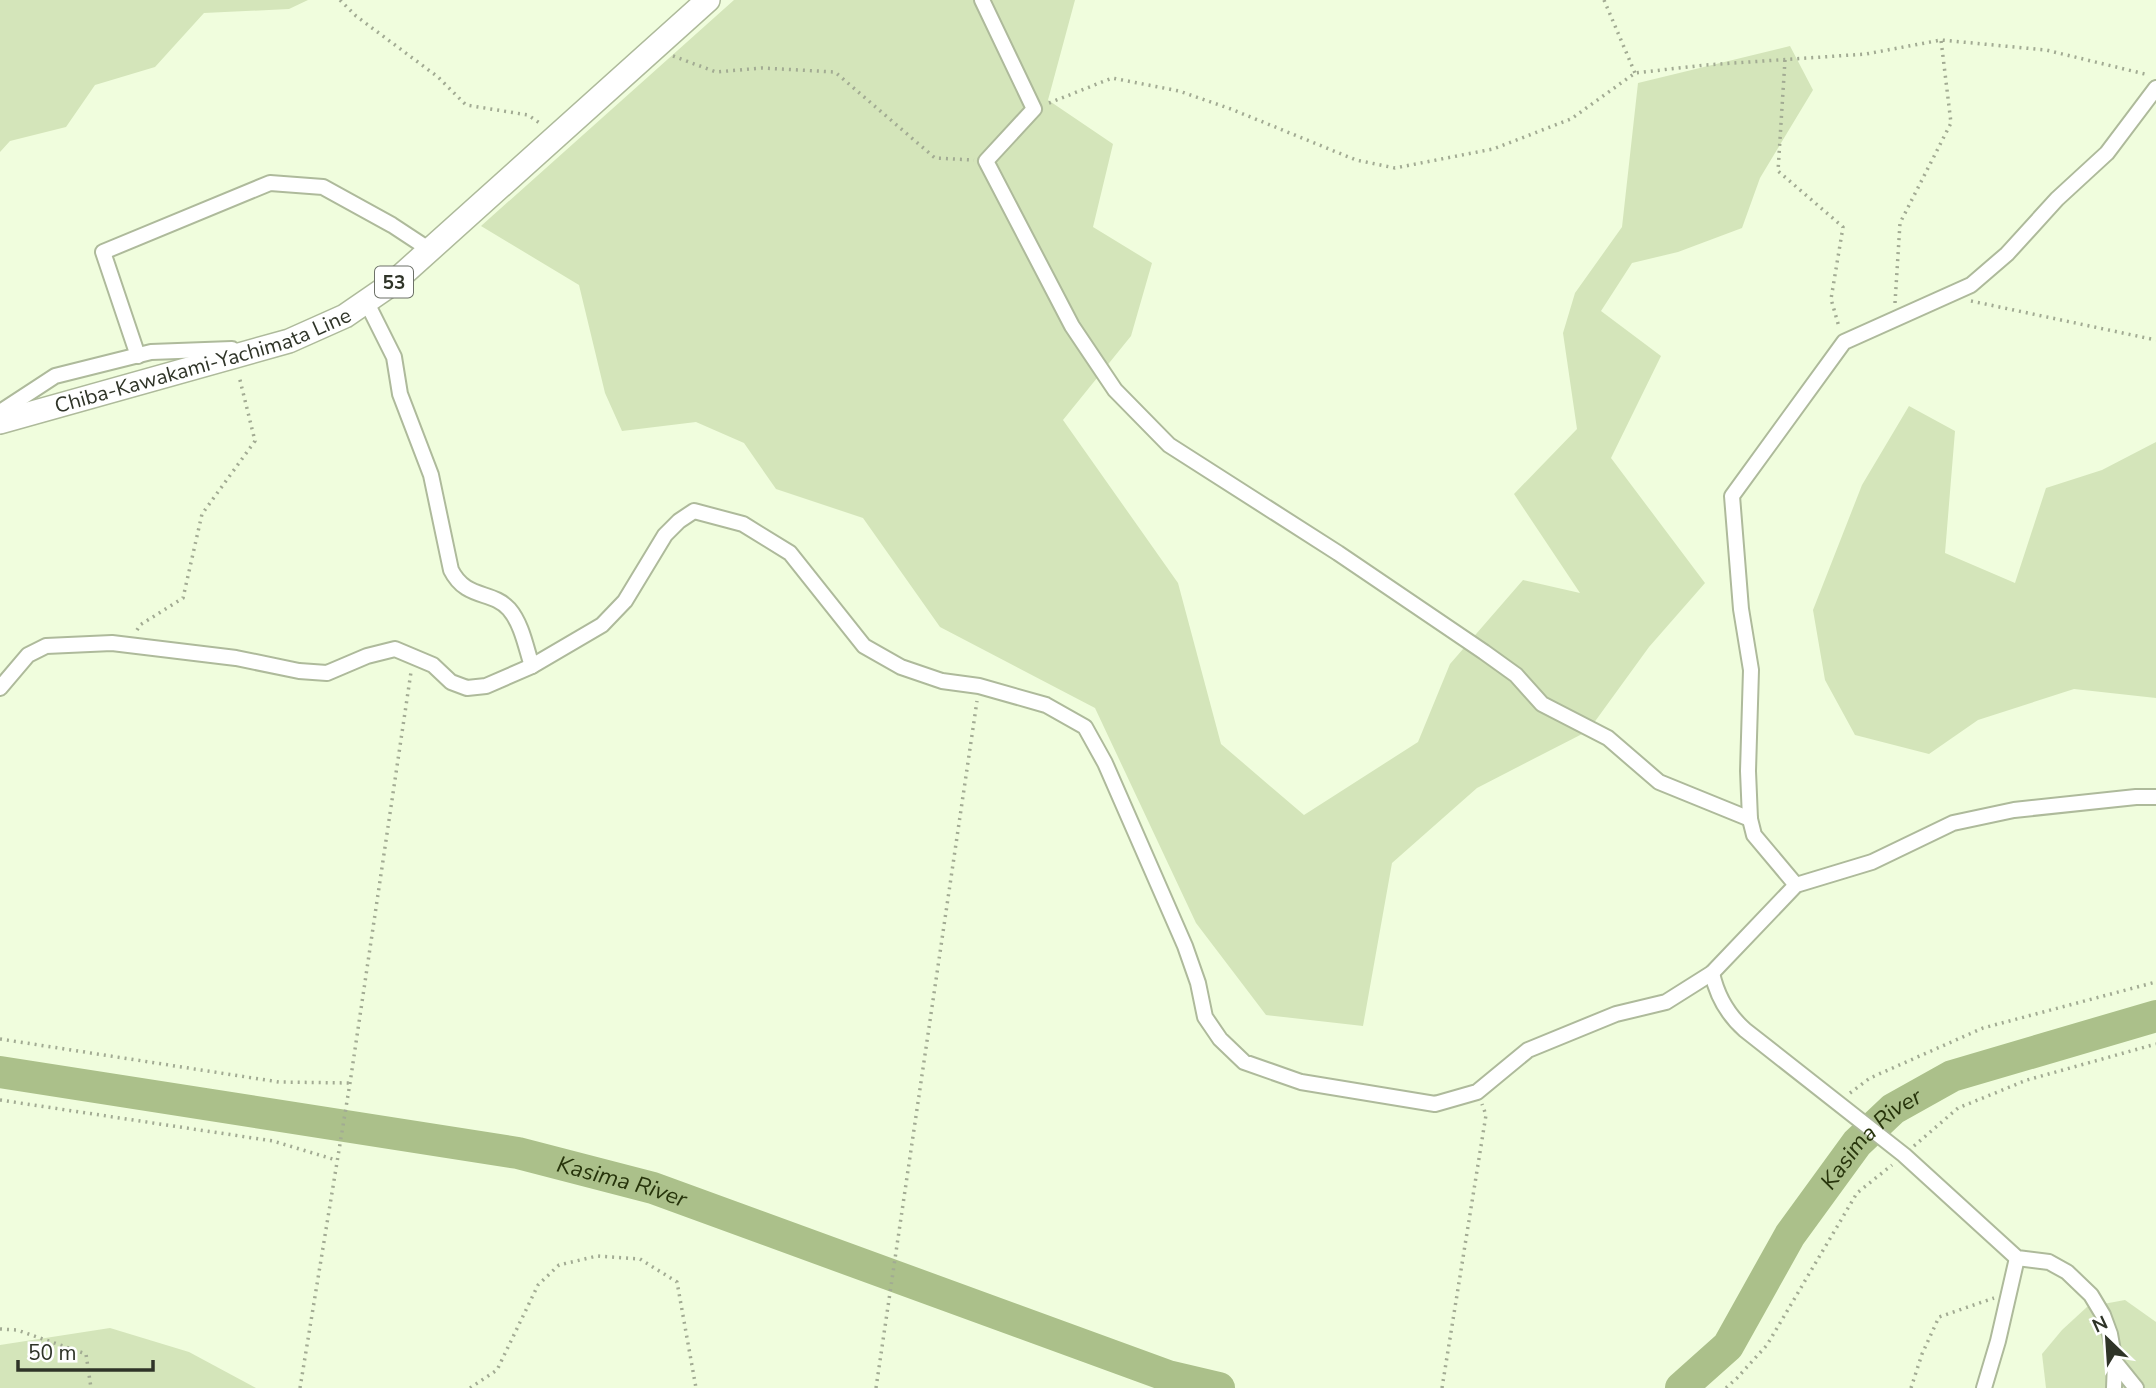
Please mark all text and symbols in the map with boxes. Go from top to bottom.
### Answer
road number: 53 [375,266,413,298]
street label: Chiba-Kawakami-Yachimata Line [51,301,355,420]
water label: Kasima River [1813,1081,1928,1196]
water label: Kasima River [554,1149,692,1215]
north arrow [2072,1304,2142,1374]
text: N [2088,1310,2112,1339]
scale bar [18,1328,152,1372]
text: 50 m [28,1339,77,1367]

